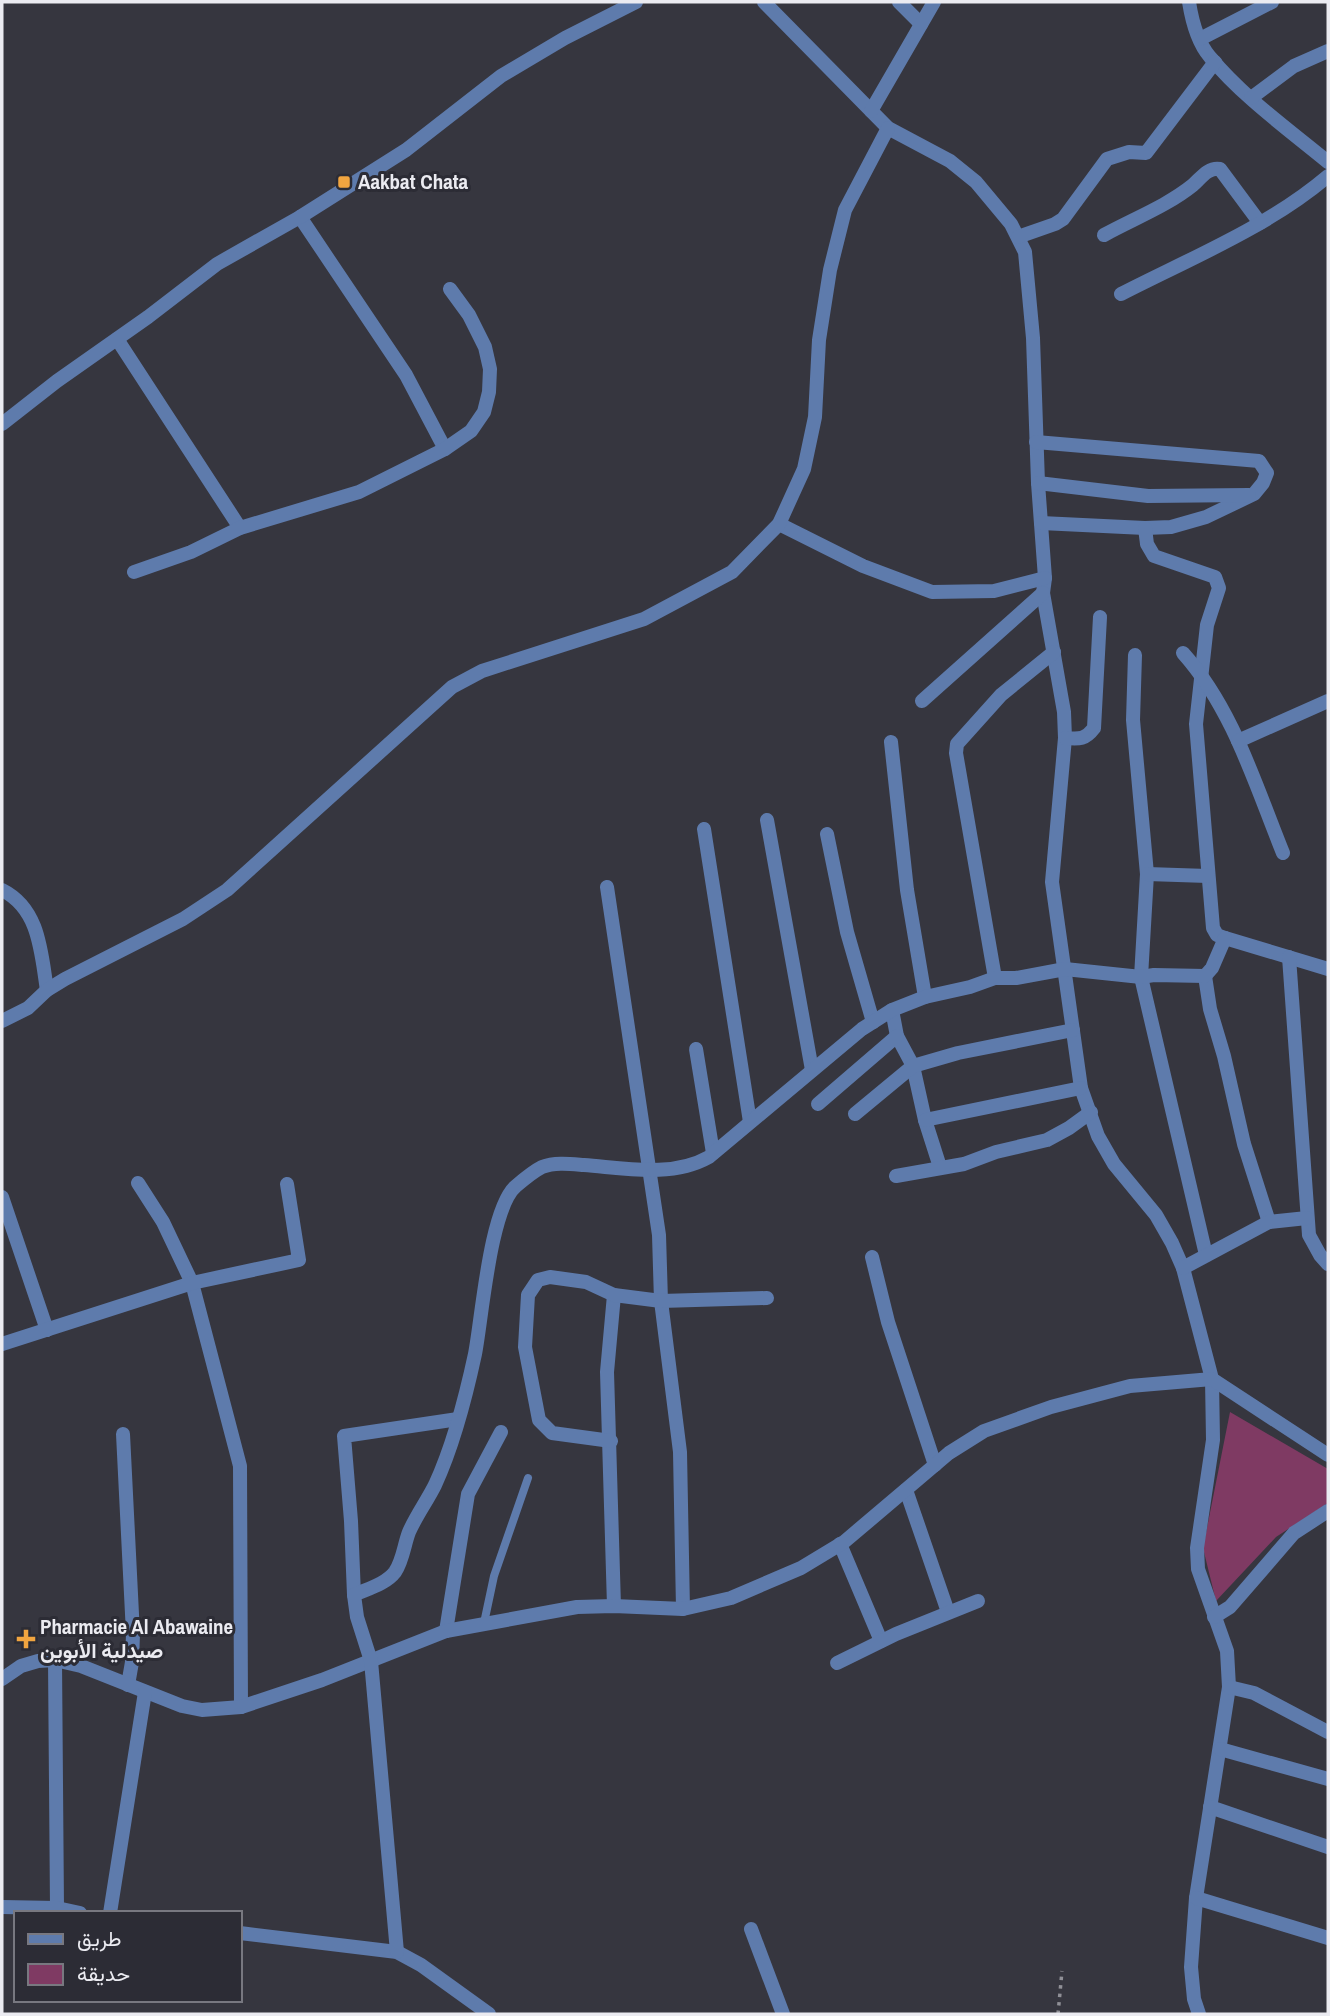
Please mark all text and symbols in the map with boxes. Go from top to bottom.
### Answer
place label: Aakbat Chata [358,167,468,196]
marker: Aakbat Chata [336,174,352,190]
place label: Pharmacie Al Abawaine صيدلية الأبوين [40,1612,233,1665]
marker: Pharmacie Al Abawaine صيدلية الأبوين [18,1631,34,1647]
legend [14,1911,242,2002]
text: طريق [77,1924,122,1953]
text: حديقة [77,1959,130,1988]

